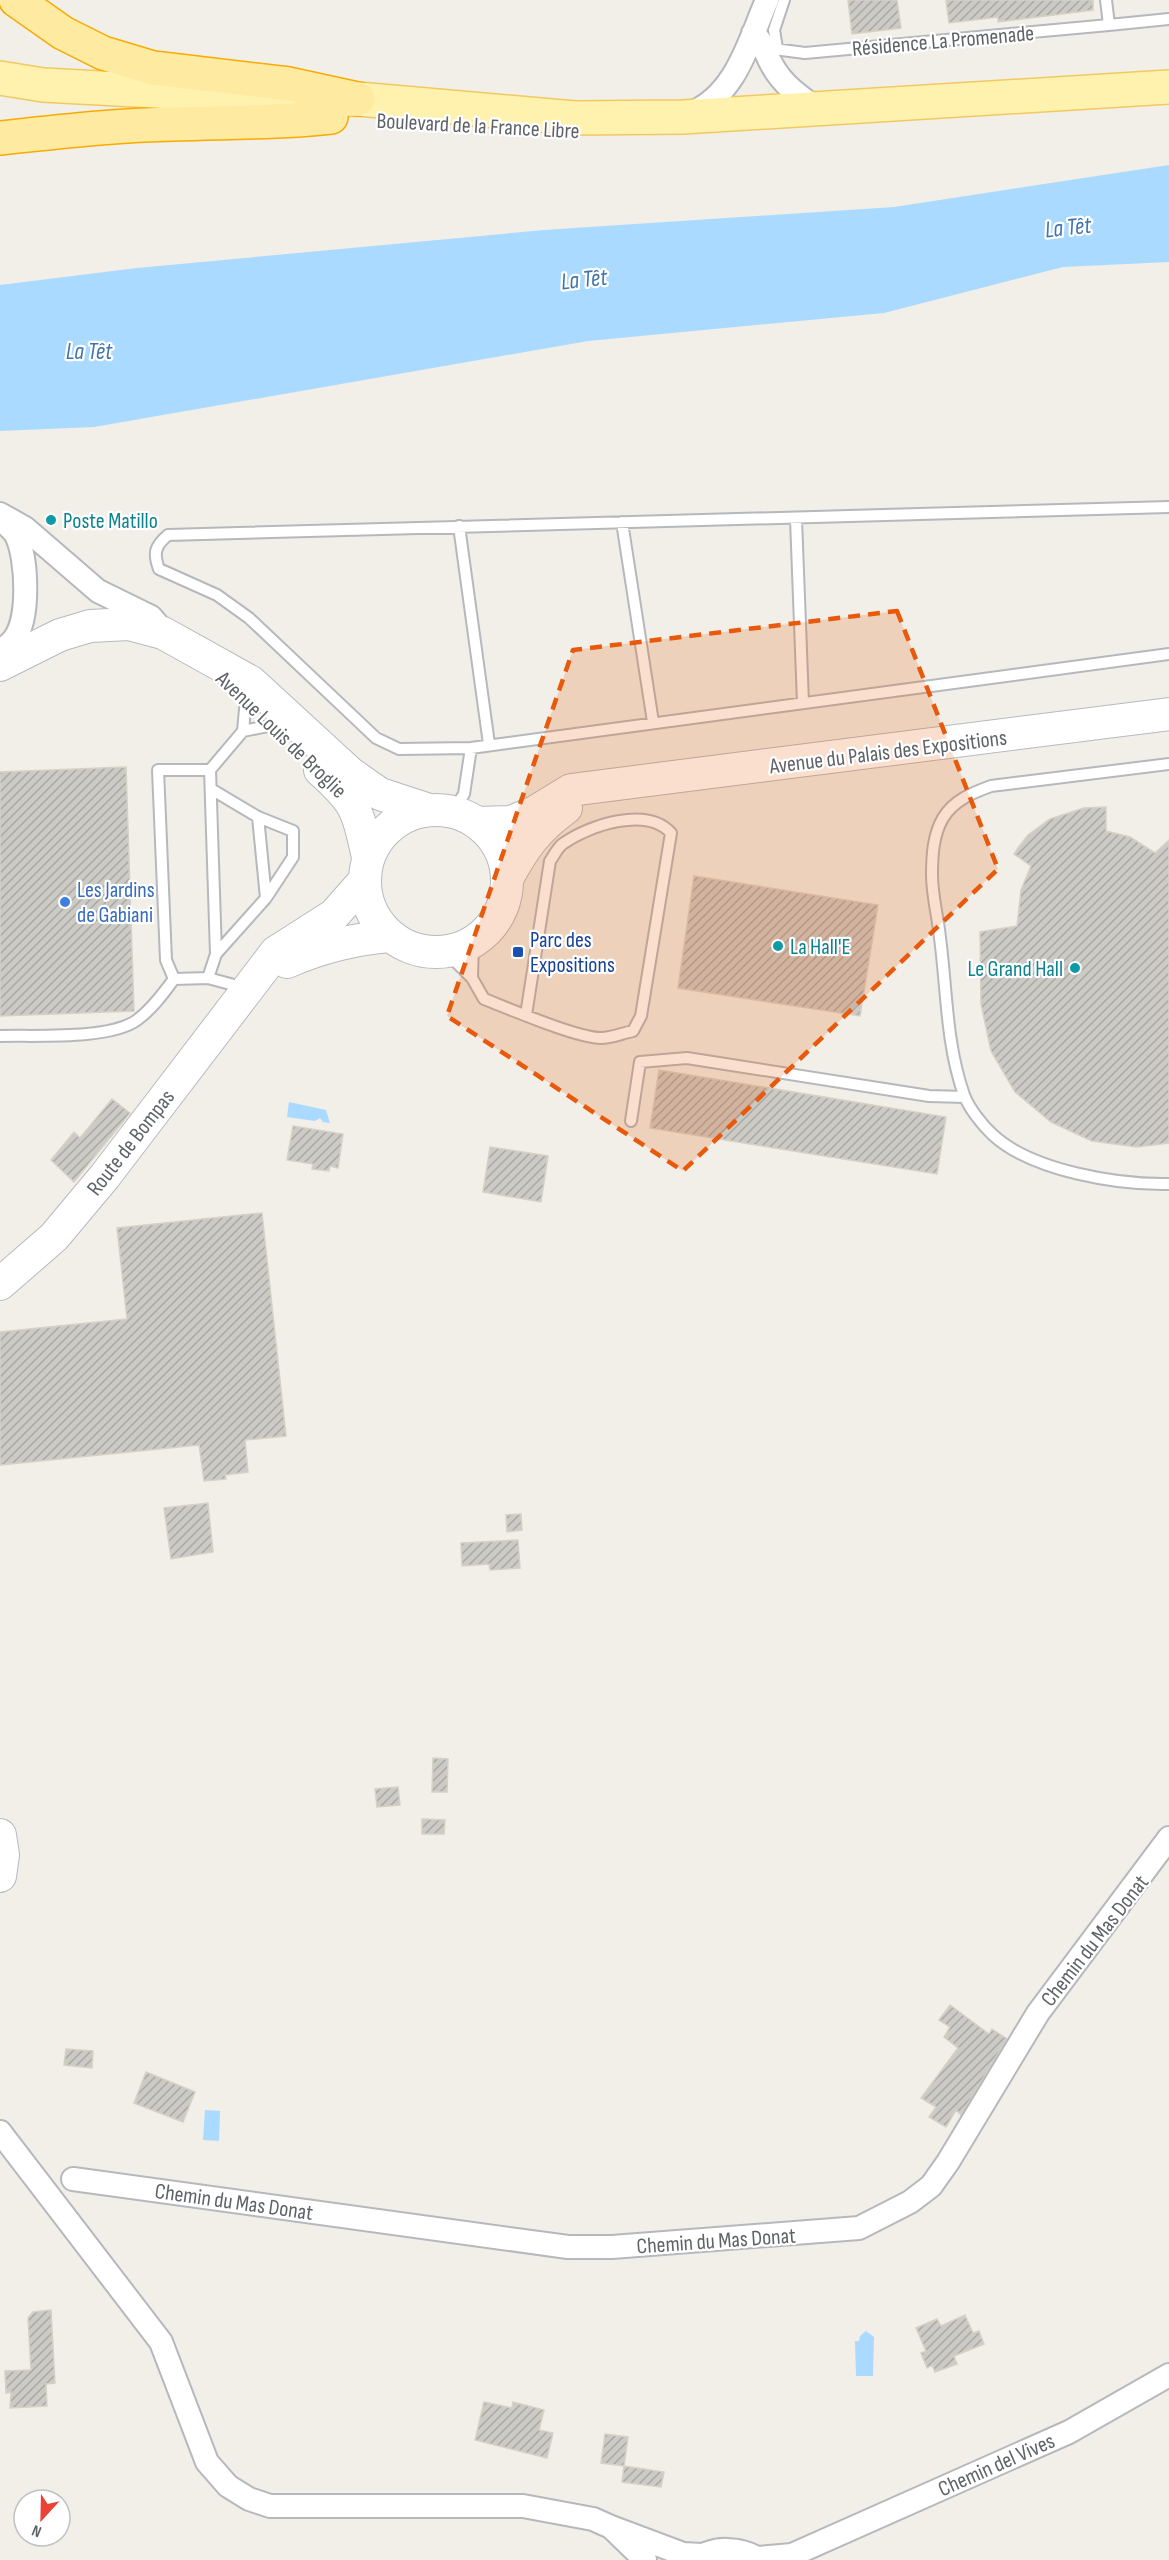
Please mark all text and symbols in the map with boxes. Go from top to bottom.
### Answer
street label: Résidence La Promenade [851,20,1035,63]
street label: Boulevard de la France Libre [376,108,580,145]
water label: La Têt [1043,211,1093,244]
water label: La Têt [559,263,609,296]
water label: La Têt [66,337,113,366]
place label: Poste Matillo [63,508,158,535]
marker: Poste Matillo [44,513,58,527]
street label: Avenue Louis de Broglie [209,665,352,804]
street label: Avenue du Palais des Expositions [767,725,1008,781]
place label: Les Jardins de Gabiani [77,877,155,929]
marker: Les Jardins de Gabiani [58,895,72,909]
place label: Parc des Expositions [530,927,615,979]
place label: La Hall'E [790,934,850,961]
marker: La Hall'E [771,939,785,953]
marker: Parc des Expositions [511,945,525,959]
place label: Le Grand Hall [967,956,1063,983]
marker: Le Grand Hall [1068,961,1082,975]
street label: Route de Bompas [81,1084,181,1201]
street label: Chemin du Mas Donat [1035,1870,1155,2012]
street label: Chemin du Mas Donat [153,2178,315,2227]
street label: Chemin du Mas Donat [636,2222,797,2261]
street label: Chemin del Vives [934,2428,1059,2503]
north arrow [12,2488,72,2548]
text: N [29,2520,44,2541]

